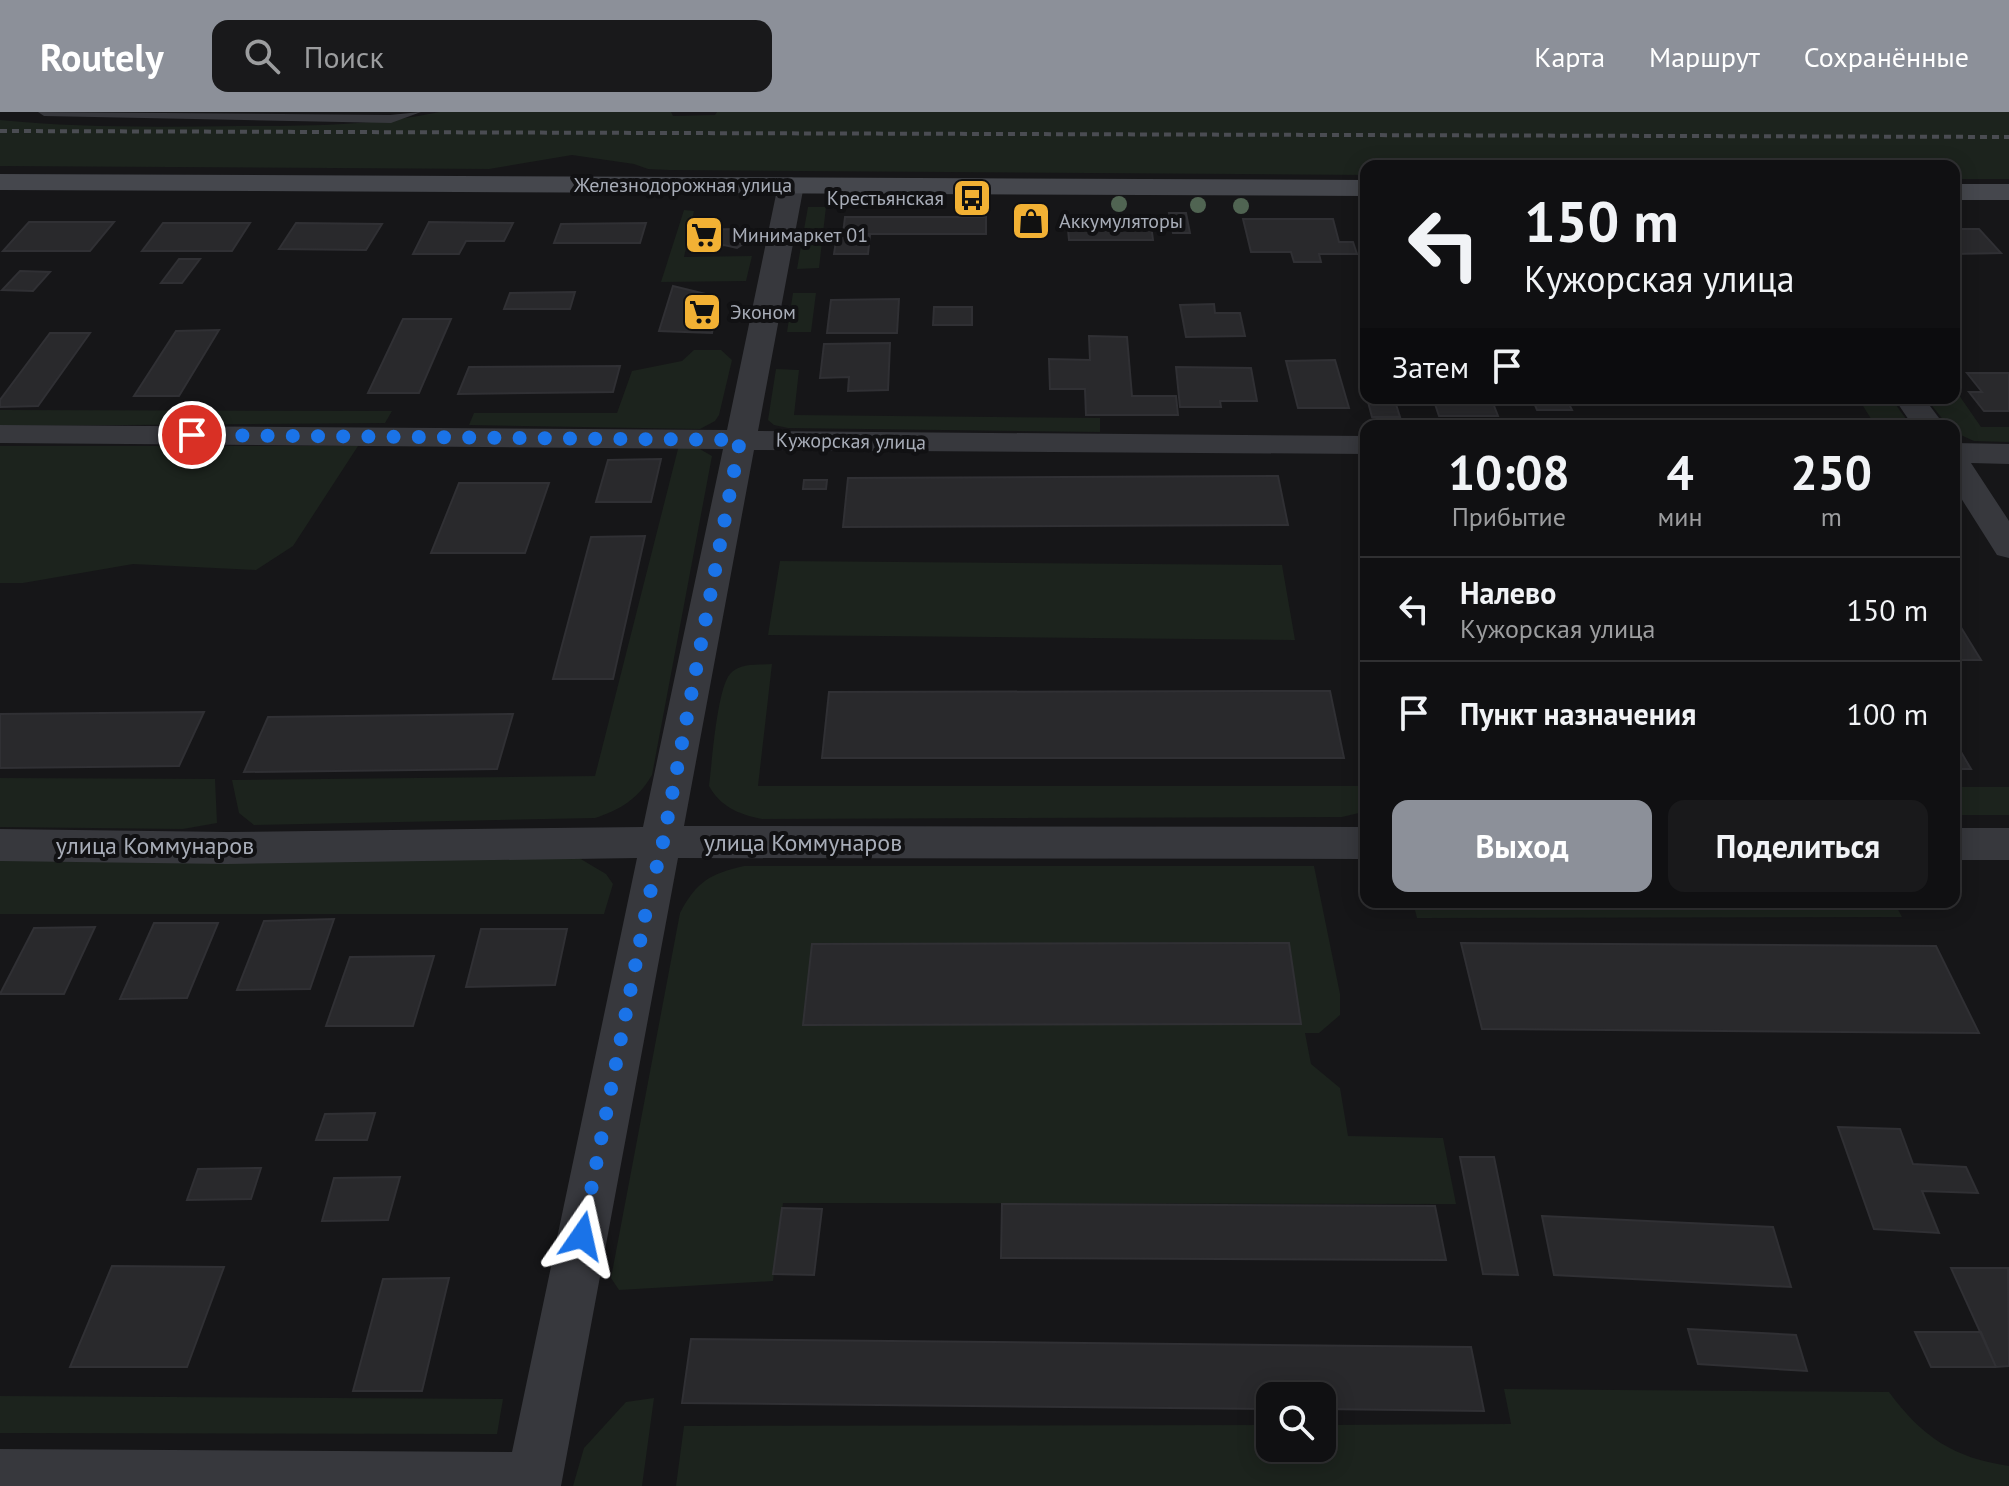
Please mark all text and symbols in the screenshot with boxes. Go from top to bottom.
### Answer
search box [212,20,772,92]
text: Routely [40,32,164,81]
icon: search [240,34,284,78]
text: Поиск [304,37,384,76]
text: Карта [1534,38,1605,75]
text: Маршрут [1649,38,1760,75]
text: Сохранённые [1804,38,1969,75]
street label: Железнодорожная улица [573,172,792,198]
bus stop icon: Крестьянская [951,177,993,219]
place label: Крестьянская [827,185,944,211]
text: 150 m [1524,185,1679,257]
icon: left [1392,192,1496,296]
shop icon: Аккумуляторы [1010,200,1052,242]
place label: Аккумуляторы [1059,208,1183,234]
supermarket icon: Минимаркет 01 [683,214,725,256]
place label: Минимаркет 01 [732,222,868,248]
text: Кужорская улица [1524,255,1795,302]
supermarket icon: Эконом [681,291,723,333]
place label: Эконом [730,299,796,325]
icon: arrive [1485,344,1529,388]
text: Затем [1392,347,1469,386]
pin [158,401,226,469]
icon: arrive [170,413,214,457]
street label: Кужорская улица [776,427,926,455]
text: 10:08 [1448,441,1570,503]
text: 4 [1666,441,1694,503]
text: 250 [1790,441,1872,503]
text: Прибытие [1452,500,1566,533]
text: мин [1658,500,1703,533]
text: m [1821,500,1842,533]
text: Налево [1460,573,1556,612]
icon: left [1392,587,1436,631]
text: 150 m [1847,590,1928,629]
text: Кужорская улица [1460,612,1655,645]
icon: arrive [1392,691,1436,735]
text: Пункт назначения [1460,694,1696,733]
text: 100 m [1847,694,1928,733]
button: Выход [1392,800,1652,892]
button: Поделиться [1668,800,1928,892]
street label: улица Коммунаров [704,827,902,858]
street label: улица Коммунаров [56,830,254,861]
position arrow [540,1194,624,1278]
map controls [1256,1382,1336,1462]
button: search [1256,1382,1336,1462]

